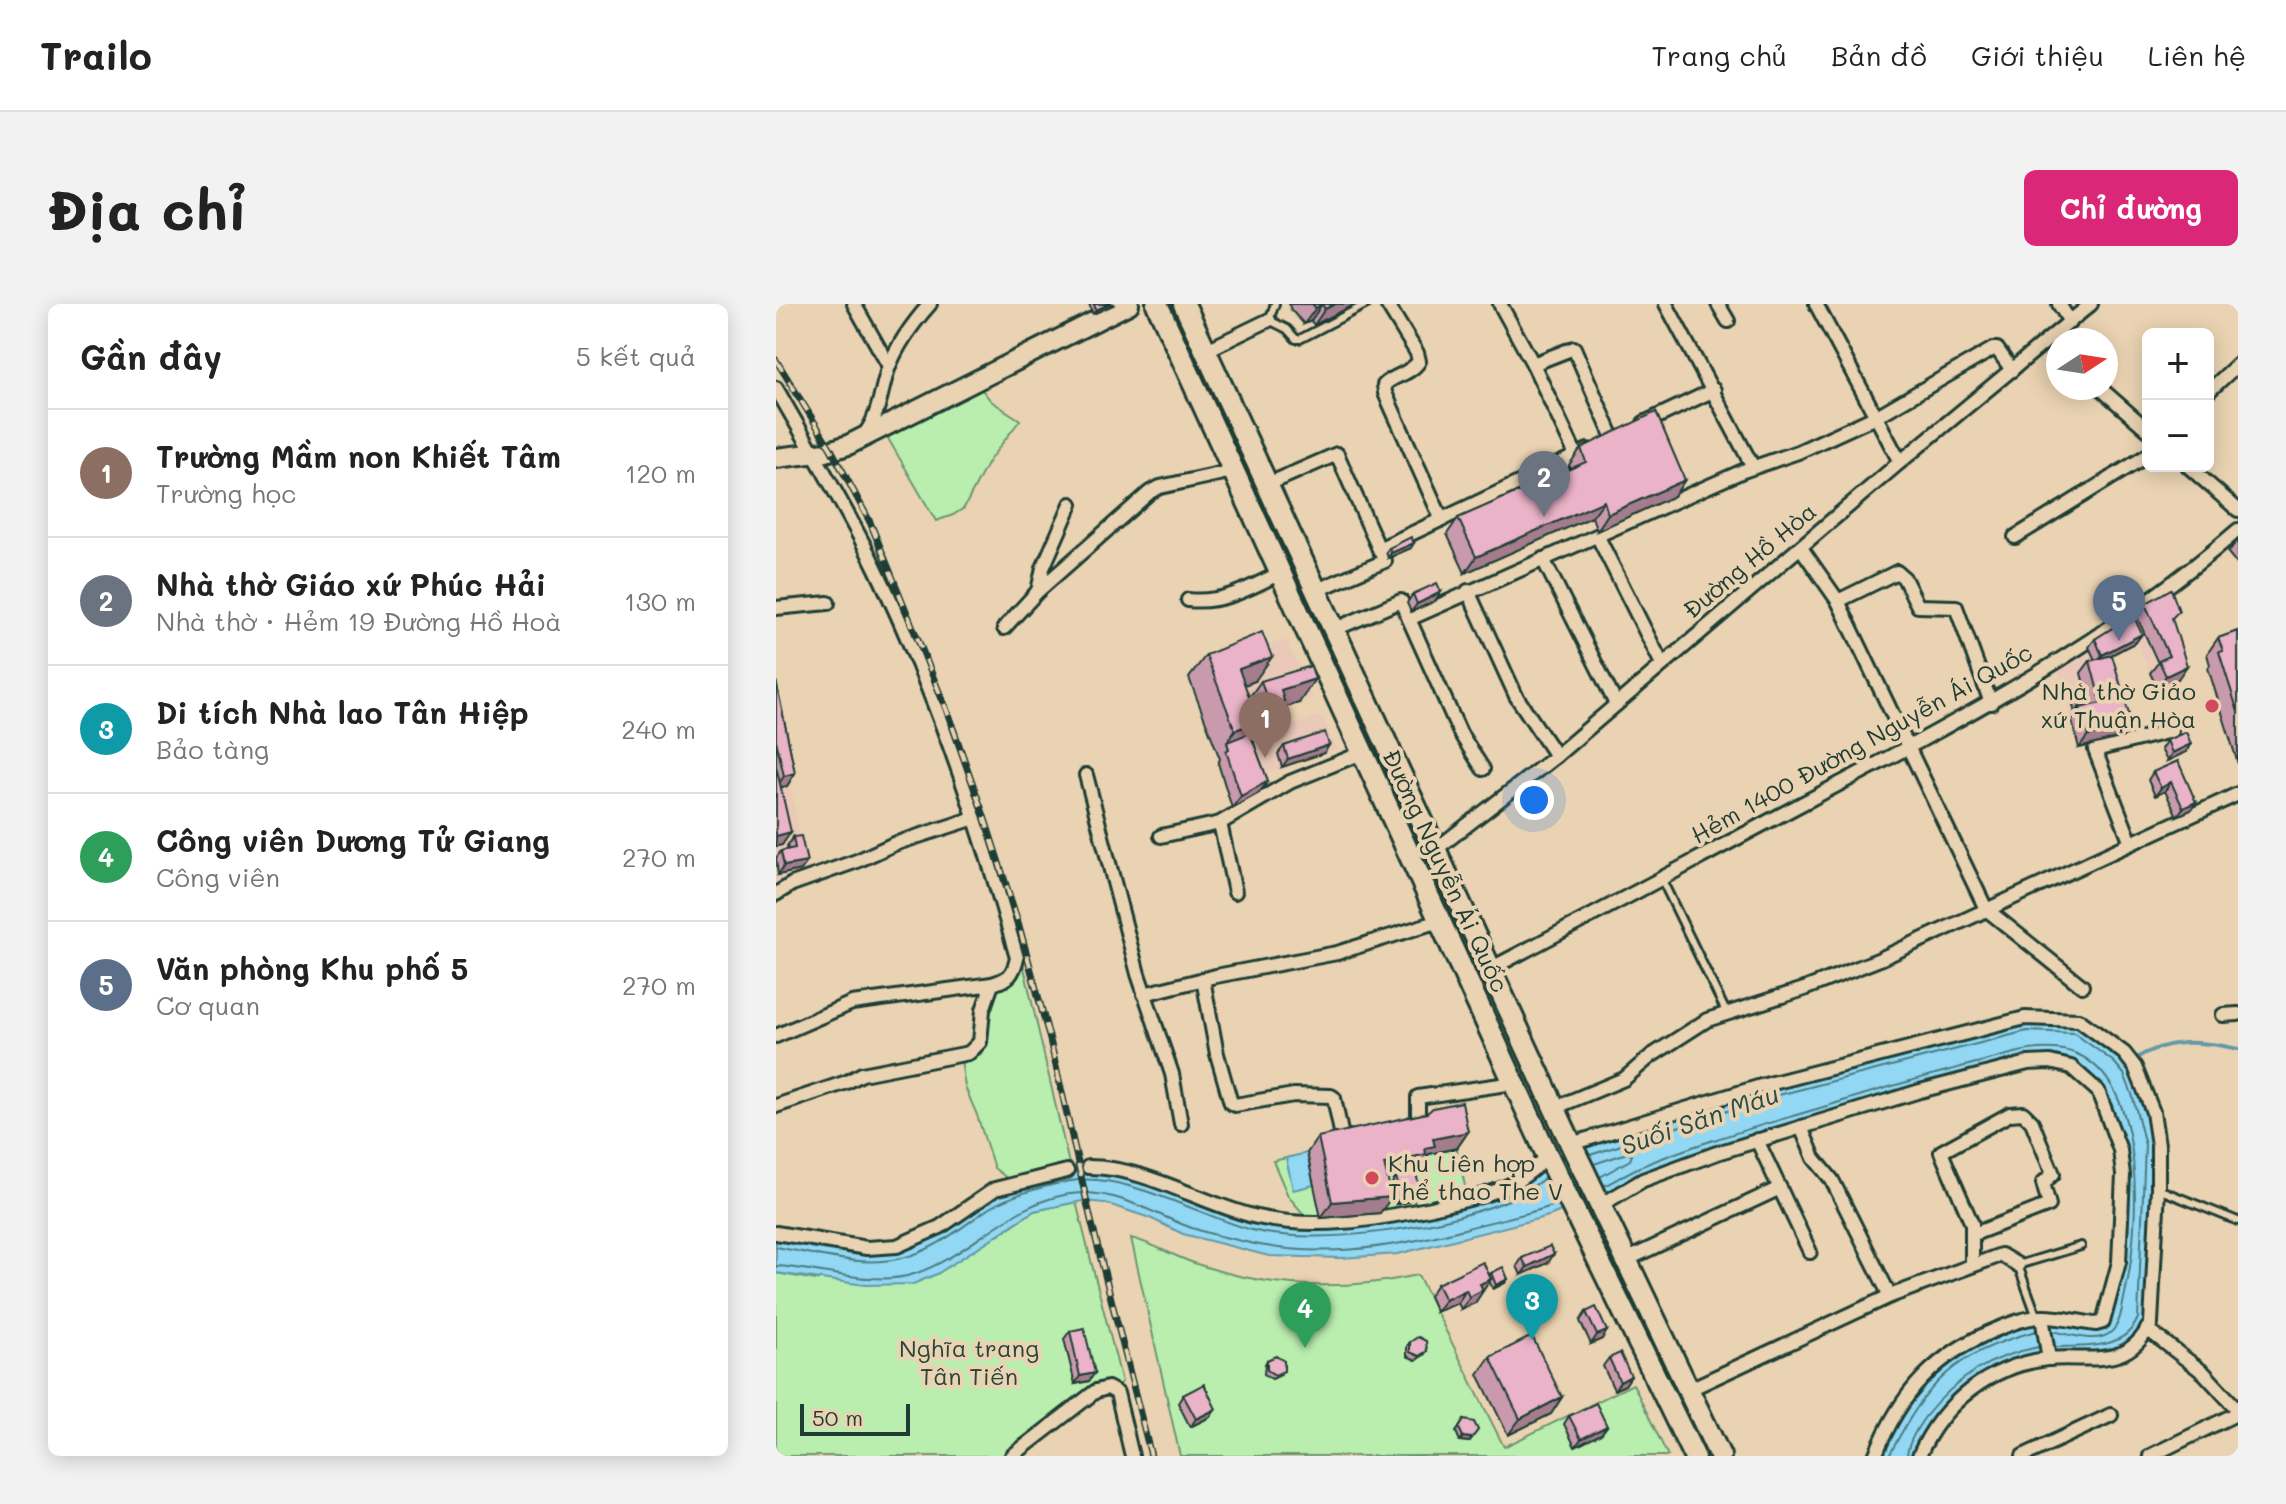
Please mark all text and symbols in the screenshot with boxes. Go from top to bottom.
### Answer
text: Trailo [40,30,152,80]
text: Trang chủ [1651,37,1787,73]
text: Bản đồ [1831,37,1927,73]
text: Giới thiệu [1971,37,2104,73]
text: Liên hệ [2148,37,2246,73]
button: Chỉ đường [2024,170,2238,246]
text: Địa chỉ [48,172,247,245]
north arrow [2046,328,2118,400]
map controls [2142,328,2214,472]
button: + [2142,328,2214,400]
text: Gần đây [80,334,222,379]
text: 5 kết quả [576,339,696,373]
button: − [2142,400,2214,472]
text: Trường Mầm non Khiết Tâm [156,436,561,476]
pin: 2 [1518,451,1570,517]
text: 1 [100,456,112,490]
text: 120 m [625,456,696,490]
text: Trường học [156,476,296,510]
street label: Đường Hồ Hòa [1676,495,1822,625]
text: Nhà thờ Giáo xứ Phúc Hải [156,564,546,604]
pin: 5 [2093,575,2145,641]
text: 2 [99,584,113,618]
text: 130 m [624,584,696,618]
text: Nhà thờ · Hẻm 19 Đường Hồ Hoà [156,604,561,638]
street label: Hẻm 1400 Đường Nguyễn Ái Quốc [1685,636,2037,850]
place label: Nhà thờ Giáo xứ Thuận Hòa [2041,675,2196,734]
text: Di tích Nhà lao Tân Hiệp [156,692,529,732]
pin: 1 [1239,692,1291,758]
marker: Nhà thờ Giáo xứ Thuận Hòa [2203,697,2221,715]
text: 3 [98,712,114,746]
text: 240 m [621,712,696,746]
text: Bảo tàng [156,732,269,766]
street label: Đường Nguyễn Ái Quốc [1376,744,1516,997]
your location [1514,780,1554,820]
text: Công viên Dương Tử Giang [156,820,550,860]
text: 4 [98,840,114,874]
text: 270 m [622,840,696,874]
text: Công viên [156,860,280,894]
text: Văn phòng Khu phố 5 [156,948,468,988]
text: 5 [98,968,114,1002]
text: 270 m [622,968,696,1002]
text: Cơ quan [156,988,260,1022]
water label: Suối Săn Máu [1616,1076,1783,1162]
place label: Khu Liên hợp Thể thao The V [1388,1147,1563,1206]
marker: Khu Liên hợp Thể thao The V [1363,1169,1381,1187]
pin: 3 [1506,1274,1558,1340]
pin: 4 [1279,1282,1331,1348]
park label: Nghĩa trang Tân Tiến [899,1332,1039,1391]
scale bar [800,1400,910,1436]
text: 50 m [812,1403,863,1432]

